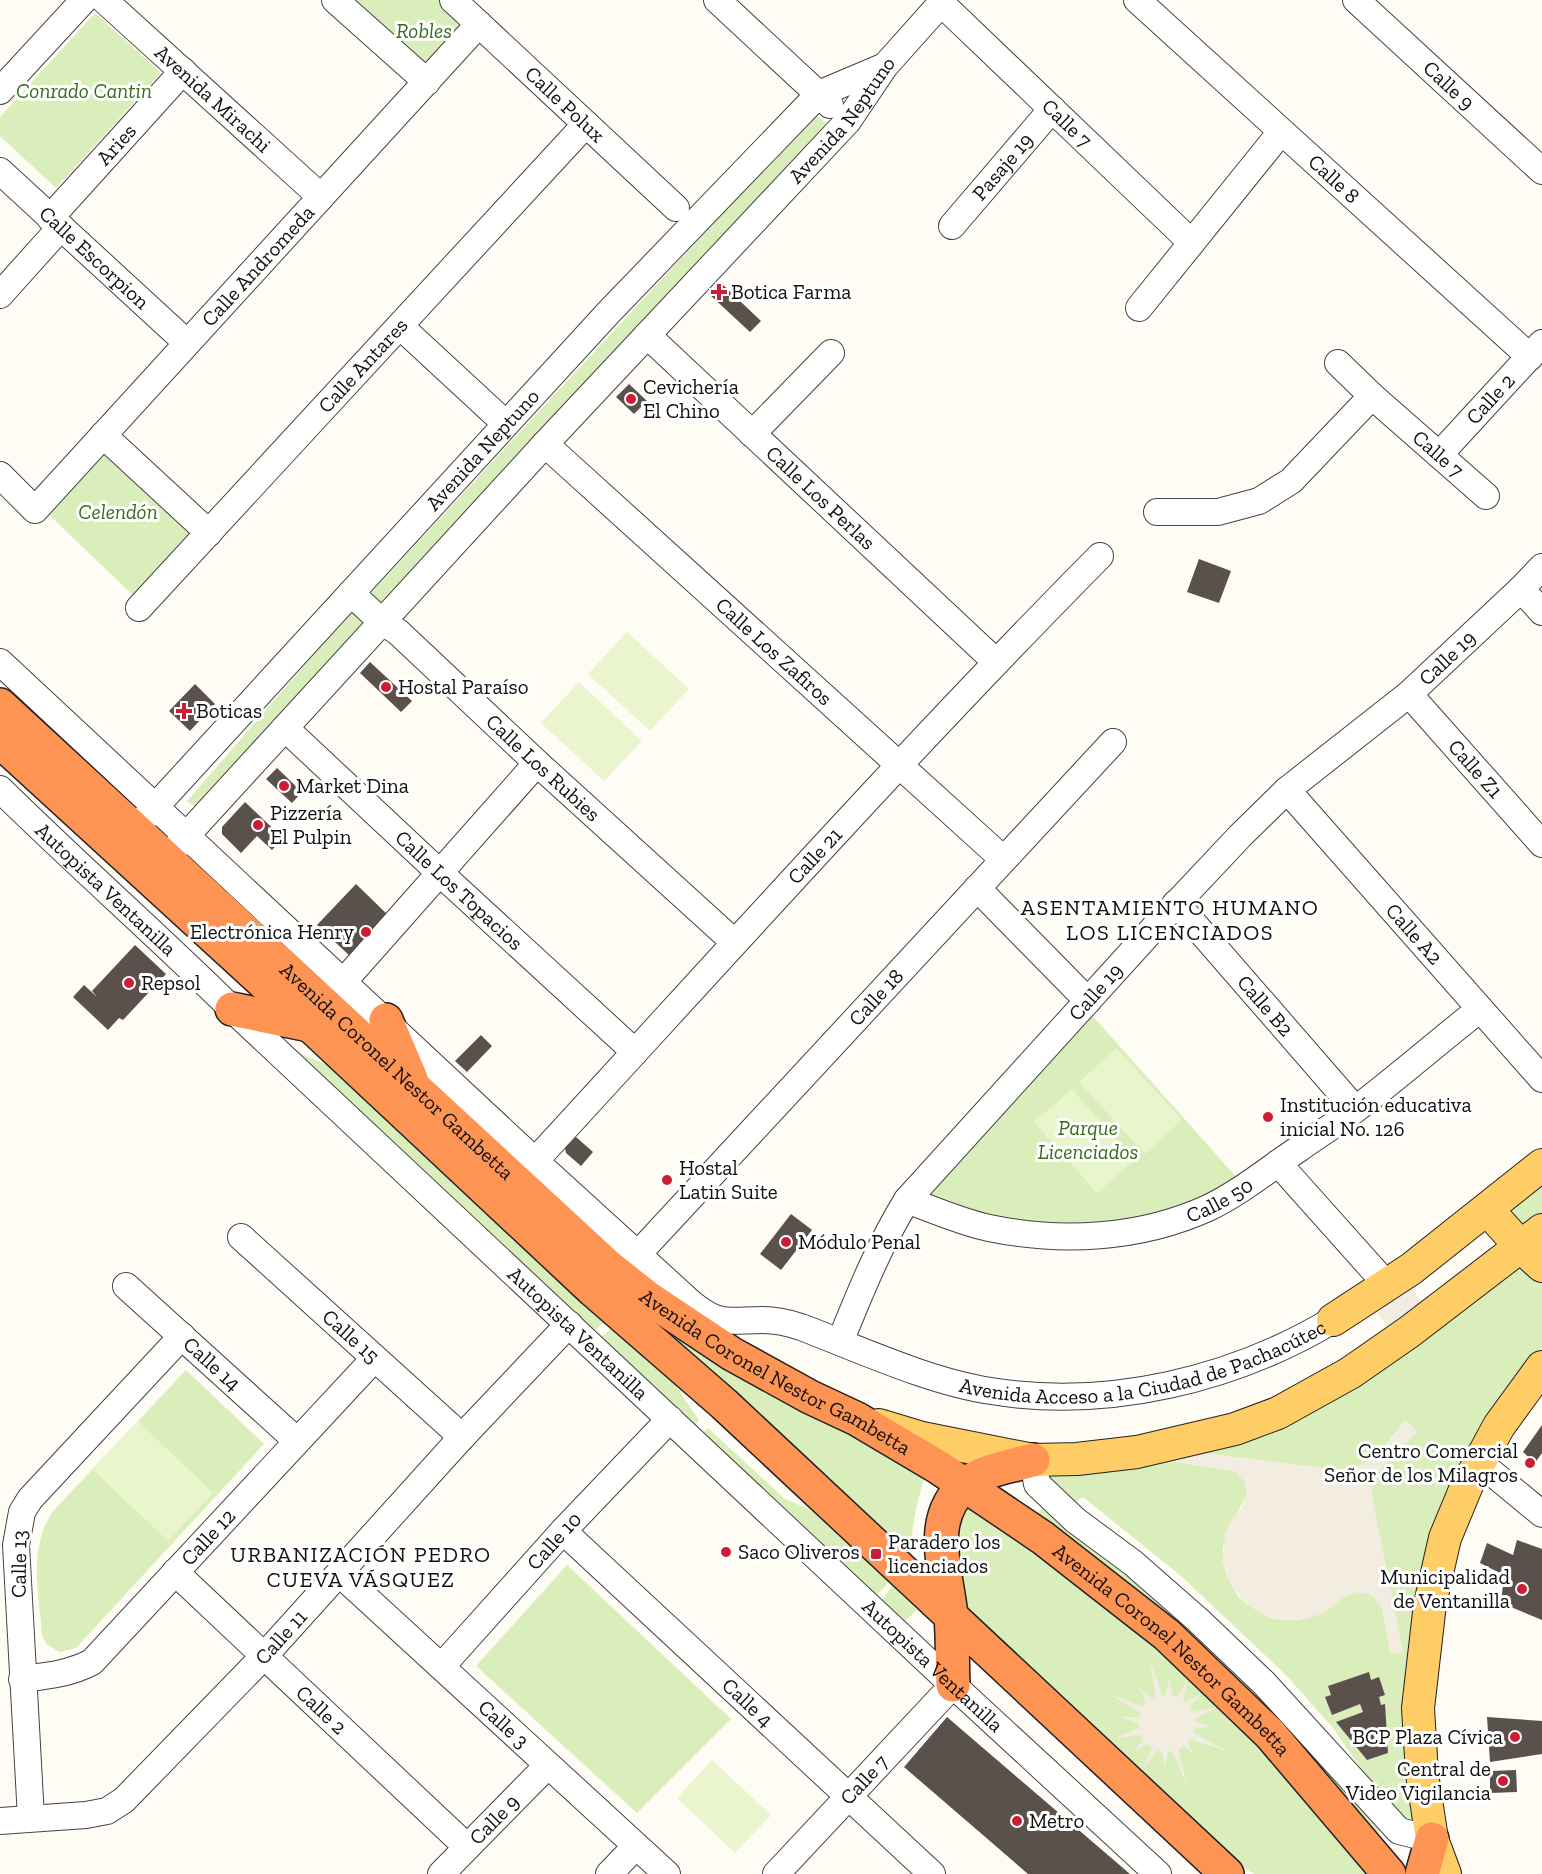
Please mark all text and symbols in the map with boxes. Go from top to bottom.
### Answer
park label: Robles [396,18,452,43]
street label: Avenida Mirachi [150,39,276,158]
street label: Avenida Neptuno [783,51,900,188]
street label: Calle 9 [1418,55,1480,115]
street label: Calle Polux [520,61,611,147]
park label: Conrado Cantin [16,78,152,103]
street label: Calle 7 [1037,93,1097,153]
street label: Aries [91,118,141,170]
street label: Pasaje 19 [967,128,1038,205]
street label: Calle 8 [1303,149,1365,208]
street label: Calle Escorpion [34,200,155,314]
street label: Calle Andromeda [196,200,319,331]
place label: Botica Farma [731,279,851,304]
marker: Botica Farma [712,285,726,299]
street label: Calle Antares [312,313,413,418]
street label: Calle 2 [1460,368,1520,429]
place label: Cevichería El Chino [643,374,739,423]
street label: Avenida Neptuno [420,383,544,515]
marker: Cevichería El Chino [624,392,638,406]
street label: Calle 7 [1408,424,1469,482]
street label: Calle Los Perlas [761,440,881,555]
park label: Celendón [78,499,158,524]
street label: Calle Los Zafiros [711,592,838,710]
street label: Calle 19 [1413,625,1481,690]
place label: Hostal Paraíso [398,674,529,699]
marker: Hostal Paraíso [379,680,393,694]
place label: Boticas [196,698,262,723]
marker: Boticas [177,704,191,718]
street label: Calle Los Rubies [481,708,606,826]
street label: Calle Z1 [1443,734,1508,803]
place label: Market Dina [296,773,409,798]
marker: Market Dina [277,779,291,793]
place label: Pizzería El Pulpin [270,800,352,849]
street label: Autopista Ventanilla [31,817,182,961]
marker: Pizzería El Pulpin [251,818,265,832]
street label: Calle 21 [782,822,847,889]
street label: Calle Los Topacios [390,825,529,955]
district label: ASENTAMIENTO HUMANO LOS LICENCIADOS [1021,894,1319,946]
street label: Calle A2 [1381,898,1448,969]
place label: Electrónica Henry [190,919,354,944]
marker: Electrónica Henry [359,925,373,939]
street label: Avenida Coronel Nestor Gambetta [275,957,519,1185]
street label: Calle 19 [1063,958,1128,1026]
street label: Calle 18 [843,963,908,1031]
place label: Repsol [141,970,201,995]
street label: Calle B2 [1232,970,1299,1041]
marker: Repsol [122,976,136,990]
place label: Institución educativa inicial No. 126 [1280,1092,1472,1141]
marker: Institución educativa inicial No. 126 [1261,1110,1275,1124]
park label: Parque Licenciados [1038,1115,1138,1164]
place label: Hostal Latin Suite [679,1155,778,1204]
street label: Calle 50 [1182,1172,1258,1228]
marker: Hostal Latin Suite [660,1173,674,1187]
place label: Módulo Penal [798,1229,921,1254]
marker: Módulo Penal [779,1235,793,1249]
street label: Autopista Ventanilla [503,1261,654,1405]
street label: Avenida Coronel Nestor Gambetta [635,1283,915,1460]
street label: Calle 15 [317,1304,385,1368]
street label: Avenida Acceso a la Ciudad de Pachacútec [957,1314,1330,1409]
street label: Calle 14 [178,1331,246,1396]
place label: Centro Comercial Señor de los Milagros [1324,1438,1518,1487]
marker: Centro Comercial Señor de los Milagros [1523,1456,1537,1470]
street label: Calle 12 [175,1503,240,1570]
street label: Calle 10 [521,1506,587,1575]
place label: Paradero los licenciados [888,1529,1000,1578]
street label: Calle 13 [5,1530,32,1598]
street label: Avenida Coronel Nestor Gambetta [1048,1538,1296,1761]
place label: Saco Oliveros [738,1539,860,1564]
district label: URBANIZACIÓN PEDRO CUEVA VÁSQUEZ [230,1541,492,1593]
marker: Saco Oliveros [719,1545,733,1559]
marker: Paradero los licenciados [869,1547,883,1561]
place label: Municipalidad de Ventanilla [1380,1564,1510,1613]
marker: Municipalidad de Ventanilla [1515,1582,1529,1596]
street label: Autopista Ventanilla [857,1593,1009,1737]
street label: Calle 11 [249,1604,312,1670]
street label: Calle 4 [717,1672,779,1732]
street label: Calle 2 [291,1680,352,1739]
street label: Calle 3 [473,1694,534,1753]
place label: BCP Plaza Cívica [1352,1724,1503,1749]
marker: BCP Plaza Cívica [1508,1730,1522,1744]
street label: Calle 7 [834,1749,893,1810]
place label: Central de Video Vigilancia [1345,1756,1491,1805]
marker: Central de Video Vigilancia [1496,1774,1510,1788]
street label: Calle 9 [464,1789,524,1850]
place label: Metro [1029,1808,1084,1833]
marker: Metro [1010,1814,1024,1828]

